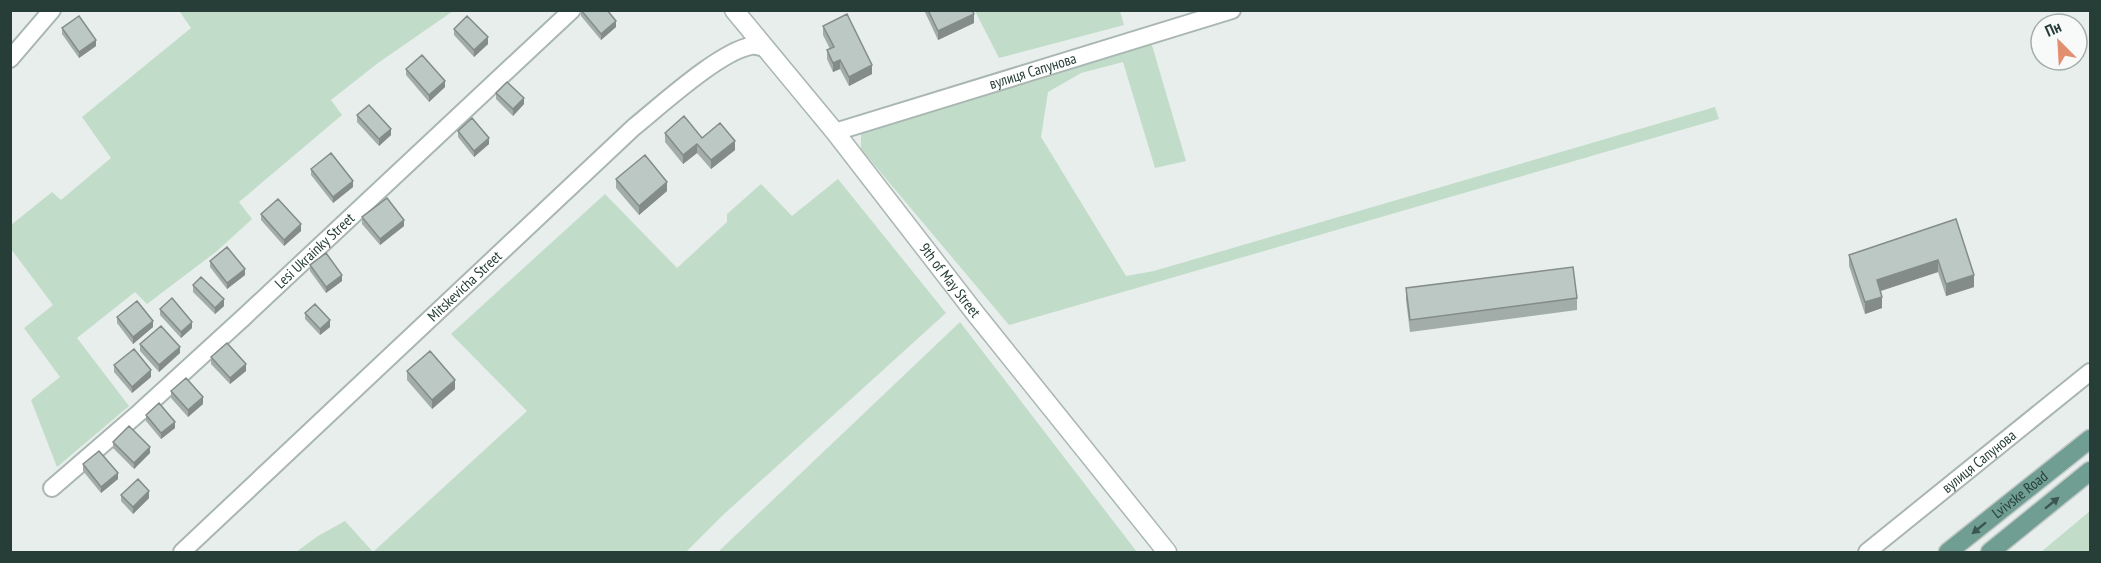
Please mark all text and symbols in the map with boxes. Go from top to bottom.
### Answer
north arrow [2029,12,2089,72]
text: Пн [2042,16,2064,41]
street label: вулиця Сапунова [987,48,1078,93]
street label: Lesi Ukrainky Street [271,209,358,292]
street label: 9th of May Street [915,239,985,321]
street label: Mitskevicha Street [423,246,505,325]
street label: вулиця Сапунова [1938,426,2020,497]
street label: Lvivske Road [1988,466,2051,522]
one-way arrow [2044,496,2060,509]
one-way arrow [1971,522,1987,535]

